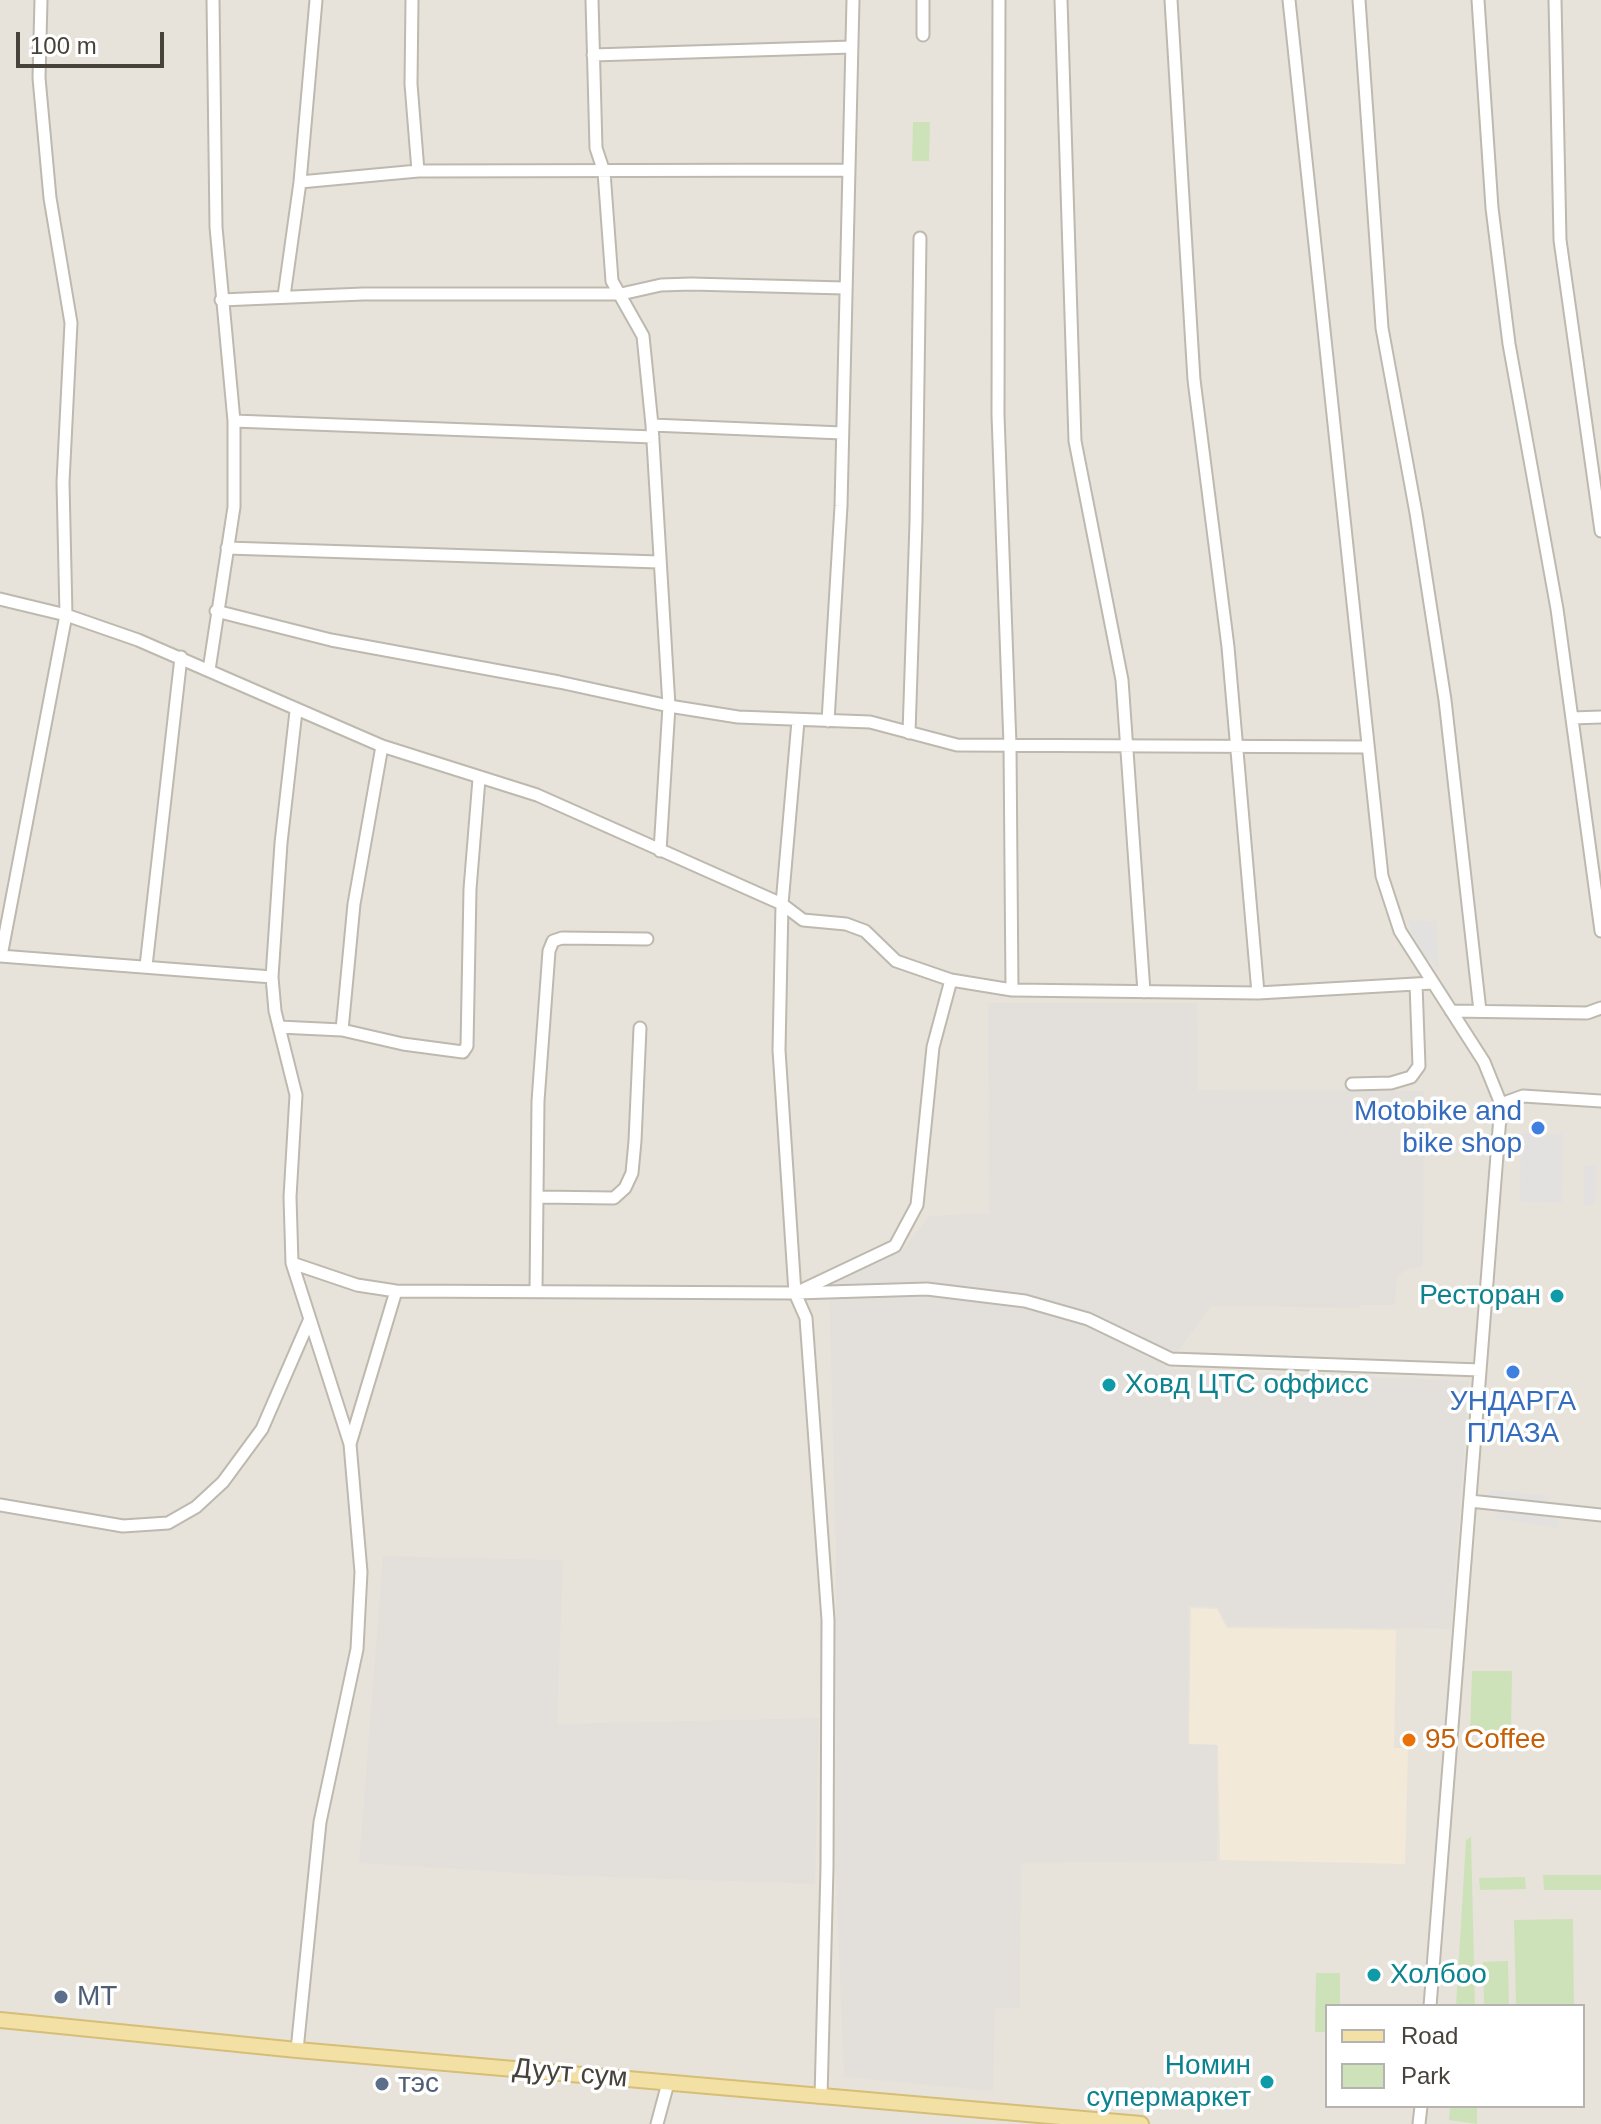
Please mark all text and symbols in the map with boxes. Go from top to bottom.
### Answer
scale bar [20,16,168,66]
text: 100 m [30,32,97,59]
place label: Motobike and bike shop [1354,1095,1522,1161]
marker: Motobike and bike shop [1529,1119,1547,1137]
place label: Ресторан [1419,1279,1541,1313]
marker: Ресторан [1548,1287,1566,1305]
marker: УНДАРГА ПЛАЗА [1504,1363,1522,1381]
place label: Ховд ЦТС оффисс [1125,1368,1369,1402]
marker: Ховд ЦТС оффисс [1100,1376,1118,1394]
place label: УНДАРГА ПЛАЗА [1450,1385,1576,1451]
place label: 95 Coffee [1425,1723,1546,1757]
marker: 95 Coffee [1400,1731,1418,1749]
place label: Холбоо [1390,1958,1487,1992]
marker: Холбоо [1365,1966,1383,1984]
place label: MT [77,1980,117,2014]
marker: MT [52,1988,70,2006]
legend [1325,2004,1585,2108]
text: Road [1401,2022,1458,2049]
place label: Номин супермаркет [1086,2049,1251,2115]
street label: Дуут сум [511,2052,629,2096]
text: Park [1401,2062,1450,2089]
place label: тэс [398,2067,439,2101]
marker: Номин супермаркет [1258,2073,1276,2091]
marker: тэс [373,2075,391,2093]

